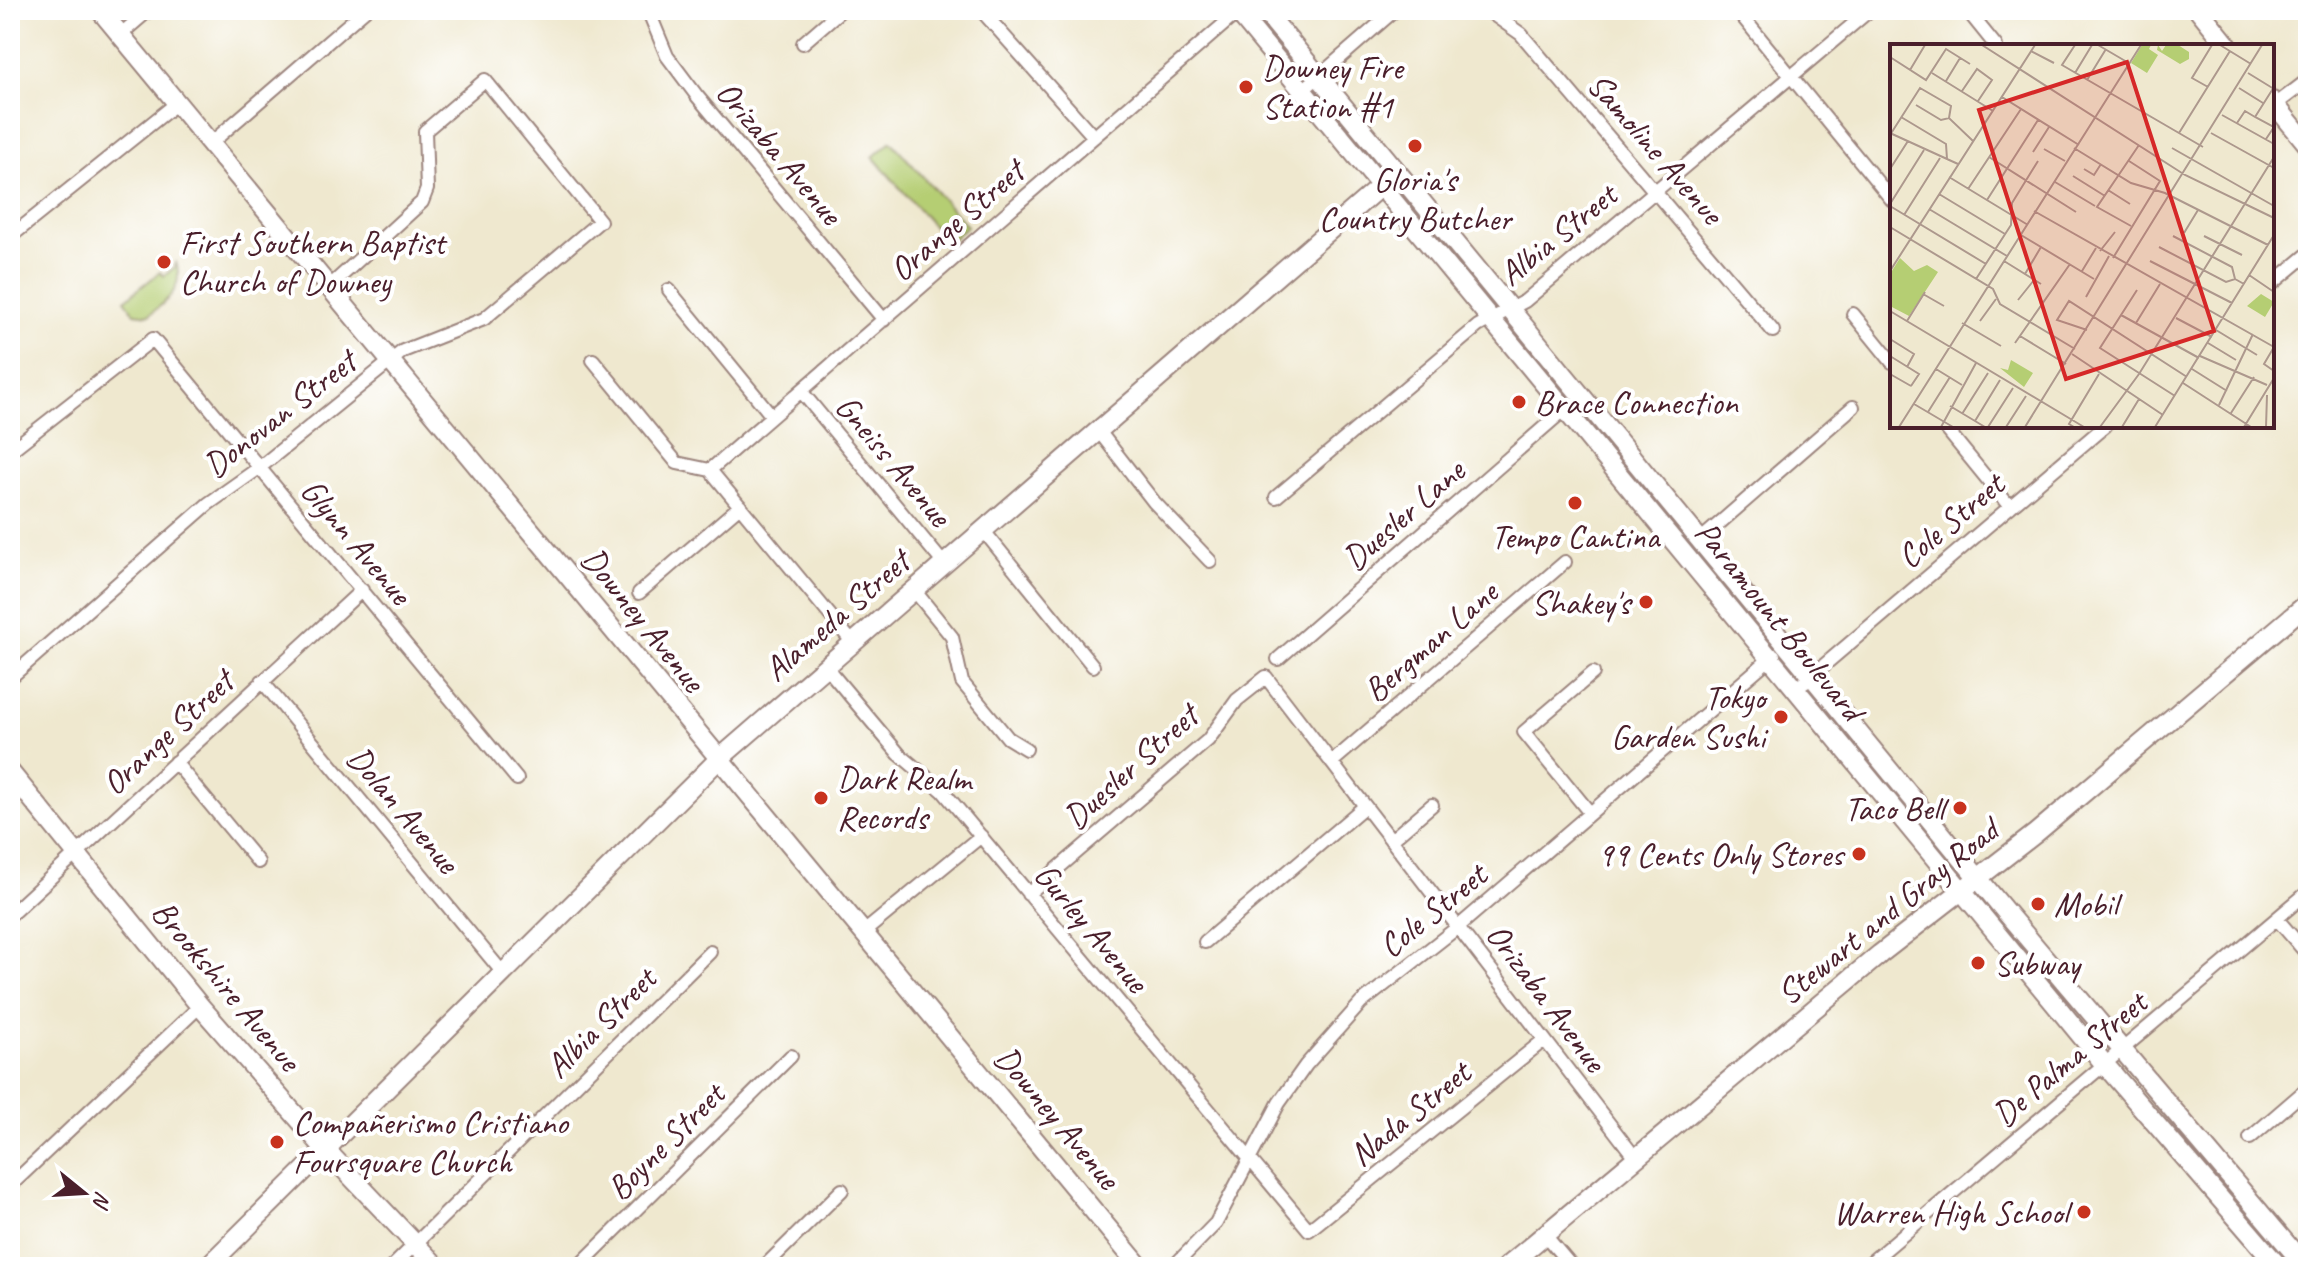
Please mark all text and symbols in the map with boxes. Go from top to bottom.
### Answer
inset map [1890,44,2274,428]
place label: Downey Fire Station #1 [1262,46,1405,128]
street label: Samoline Avenue [1578,64,1735,235]
street label: Orizaba Avenue [707,71,854,235]
marker: Downey Fire Station #1 [1237,78,1255,96]
marker: Gloria's Country Butcher [1406,137,1424,155]
street label: Orange Street [880,147,1036,291]
place label: Gloria's Country Butcher [1319,158,1514,240]
street label: Albia Street [1490,172,1628,295]
place label: First Southern Baptist Church of Downey [180,221,448,303]
marker: First Southern Baptist Church of Downey [155,253,173,271]
street label: Donovan Street [194,337,368,486]
place label: Brace Connection [1535,381,1739,424]
street label: Gneiss Avenue [826,386,962,536]
marker: Brace Connection [1510,393,1528,411]
street label: Duesler Lane [1333,448,1475,579]
street label: Cole Street [1888,461,2015,577]
street label: Glynn Avenue [291,470,423,615]
marker: Tempo Cantina [1566,494,1584,512]
street label: Paramount Boulevard [1686,512,1877,733]
place label: Tempo Cantina [1491,515,1661,558]
street label: Alameda Street [755,537,922,690]
street label: Downey Avenue [572,538,716,702]
street label: Bergman Lane [1354,569,1509,711]
place label: Shakey's [1532,581,1633,624]
marker: Shakey's [1637,593,1655,611]
street label: Orange Street [93,657,246,804]
place label: Tokyo Garden Sushi [1611,676,1769,758]
street label: Duesler Street [1054,692,1210,838]
marker: Tokyo Garden Sushi [1772,708,1790,726]
street label: Dolan Avenue [338,737,470,883]
place label: Dark Realm Records [837,757,974,839]
place label: Taco Bell [1844,787,1950,830]
marker: Dark Realm Records [812,789,830,807]
marker: Taco Bell [1951,799,1969,817]
street label: Stewart and Gray Road [1768,806,2010,1014]
place label: 99 Cents Only Stores [1598,833,1846,876]
marker: 99 Cents Only Stores [1850,845,1868,863]
street label: Cole Street [1370,852,1498,967]
street label: Gurley Avenue [1025,854,1160,1002]
place label: Mobil [2054,883,2124,926]
street label: Brookshire Avenue [143,891,312,1082]
marker: Mobil [2029,895,2047,913]
street label: Orizaba Avenue [1477,914,1618,1082]
place label: Subway [1994,942,2083,985]
marker: Subway [1969,954,1987,972]
street label: Albia Street [536,955,667,1087]
street label: De Palma Street [1983,979,2158,1135]
street label: Downey Avenue [985,1037,1131,1199]
street label: Nada Street [1340,1049,1482,1175]
street label: Boyne Street [598,1071,736,1209]
place label: Compañerismo Cristiano Foursquare Church [293,1101,570,1183]
marker: Compañerismo Cristiano Foursquare Church [268,1133,286,1151]
north arrow [44,1153,124,1233]
text: N [86,1188,117,1213]
place label: Warren High School [1834,1191,2074,1234]
marker: Warren High School [2075,1203,2093,1221]

